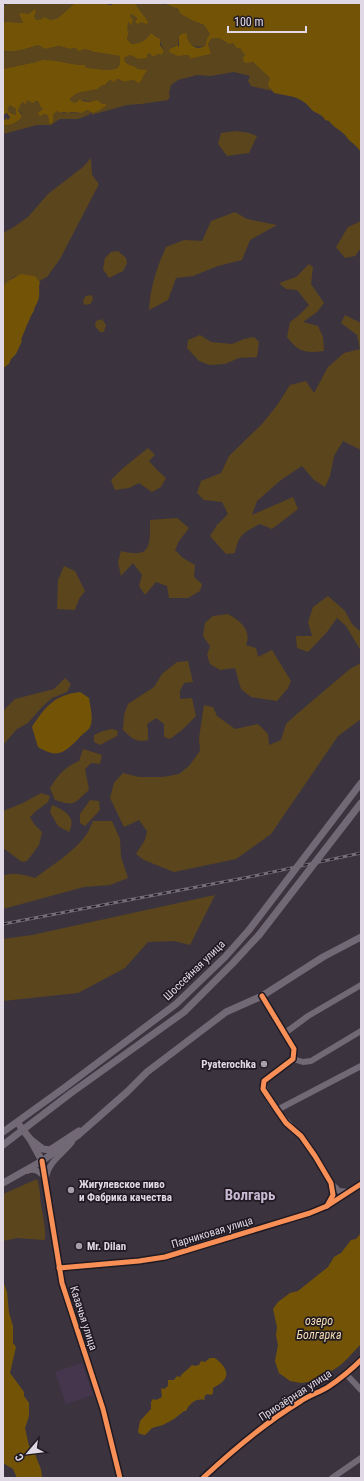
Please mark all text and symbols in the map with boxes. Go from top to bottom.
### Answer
scale bar [228,8,306,34]
text: 100 m [234,15,264,29]
street label: Шоссейная улица [161,938,228,1003]
place label: Pyaterochka [201,1058,256,1071]
marker: Pyaterochka [259,1059,269,1069]
place label: Жигулевское пиво и Фабрика качества [79,1178,172,1204]
marker: Жигулевское пиво и Фабрика качества [66,1185,76,1195]
district label: Волгарь [225,1186,276,1204]
street label: Парниковая улица [170,1214,255,1251]
place label: Mr. Dilan [87,1240,126,1253]
marker: Mr. Dilan [74,1241,84,1251]
street label: Казачья улица [67,1284,100,1352]
water label: озеро Болгарка [297,1314,341,1342]
street label: Приозёрная улица [256,1367,334,1424]
north arrow [8,1433,48,1473]
text: С [12,1452,27,1463]

